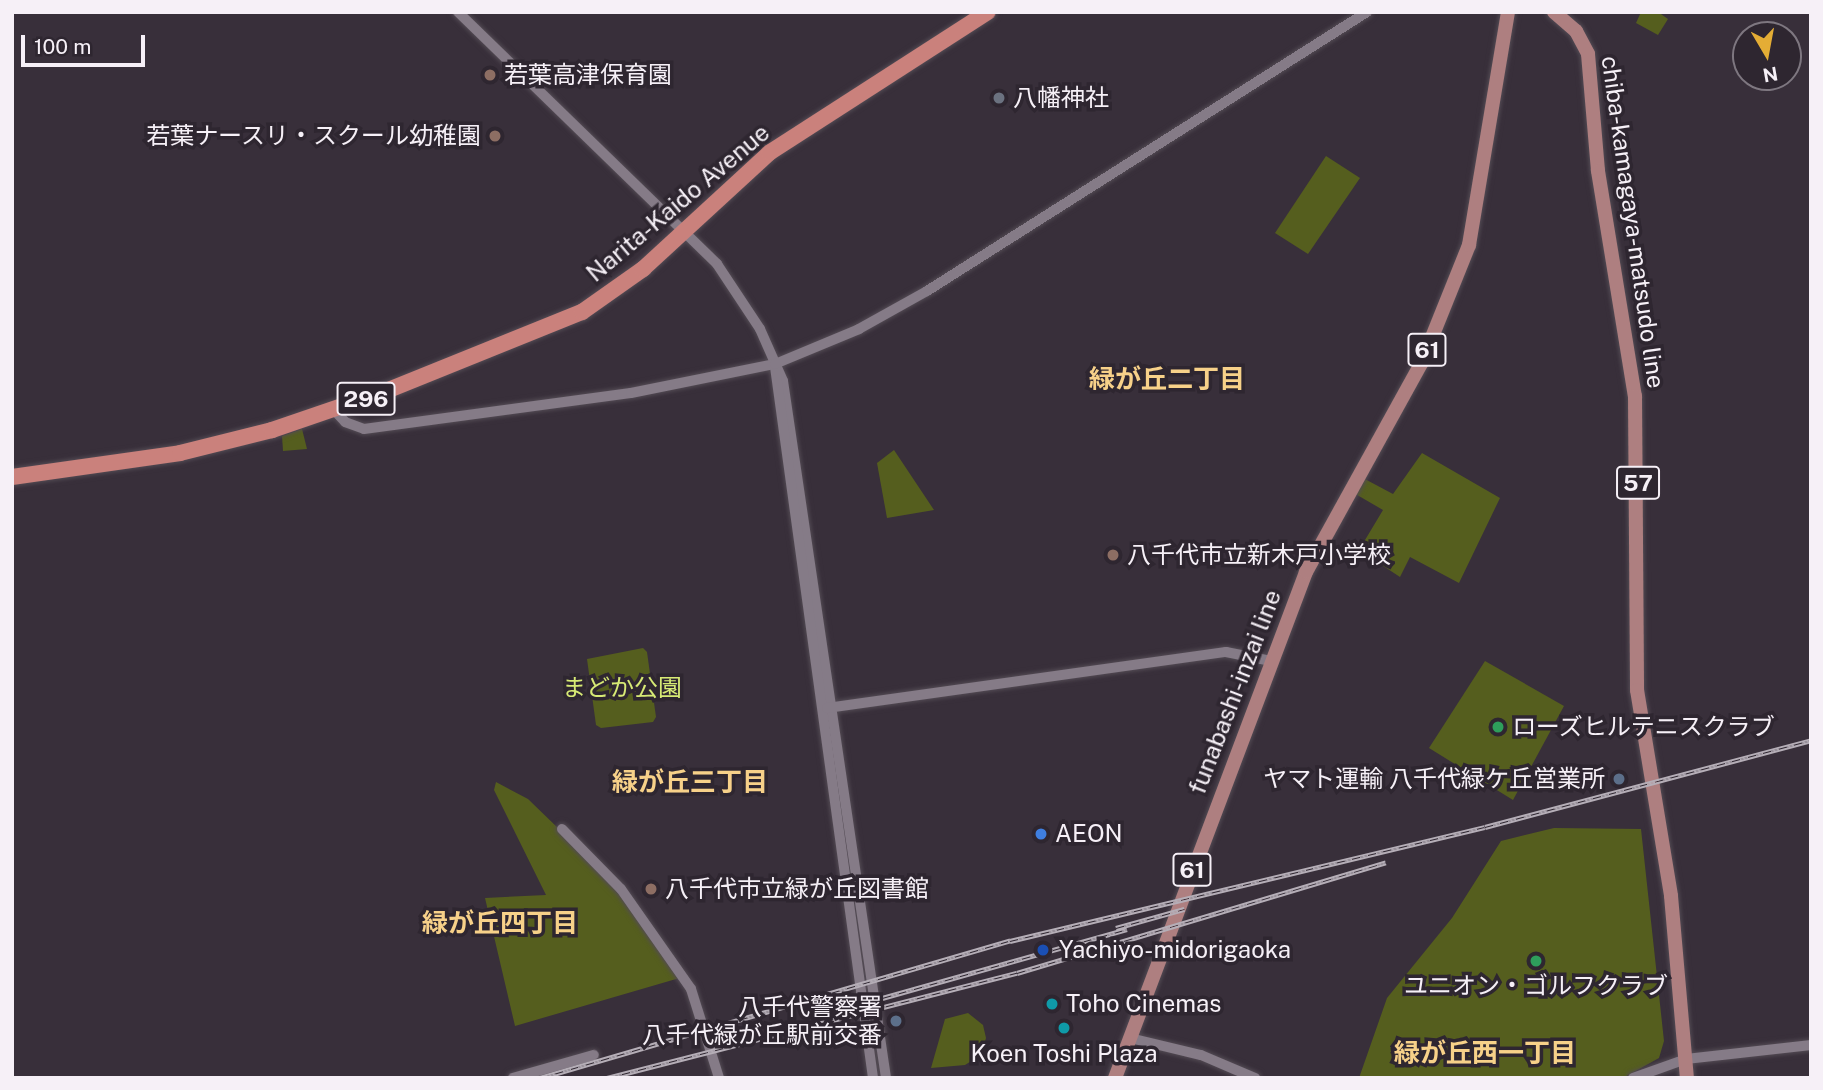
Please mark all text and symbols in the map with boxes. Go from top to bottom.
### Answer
scale bar [24,21,149,65]
north arrow [1732,21,1802,91]
text: 100 m [34,34,91,59]
street label: chiba-kamagaya-matsudo line [1595,54,1671,390]
place label: 若葉高津保育園 [504,61,672,89]
text: N [1761,63,1780,87]
marker: 若葉高津保育園 [482,67,498,83]
place label: 八幡神社 [1013,84,1109,112]
marker: 八幡神社 [991,90,1007,106]
street label: Narita-Kaido Avenue [581,118,775,288]
place label: 若葉ナースリ・スクール幼稚園 [145,122,481,150]
marker: 若葉ナースリ・スクール幼稚園 [487,128,503,144]
road number: 61 [1406,330,1448,370]
district label: 緑が丘二丁目 [1089,363,1245,395]
road number: 296 [336,380,396,418]
road number: 57 [1615,463,1661,503]
place label: 八千代市立新木戸小学校 [1127,541,1391,569]
marker: 八千代市立新木戸小学校 [1105,547,1121,563]
street label: funabashi-inzai line [1183,586,1287,798]
park label: まどか公園 [562,674,682,702]
place label: ローズヒルテニスクラブ [1512,713,1776,741]
marker: ローズヒルテニスクラブ [1490,719,1506,735]
place label: ヤマト運輸 八千代緑ケ丘営業所 [1263,765,1605,793]
district label: 緑が丘三丁目 [612,766,768,798]
marker: ヤマト運輸 八千代緑ケ丘営業所 [1611,771,1627,787]
place label: AEON [1055,820,1123,848]
marker: AEON [1033,826,1049,842]
road number: 61 [1171,850,1213,890]
place label: 八千代市立緑が丘図書館 [665,875,929,903]
marker: 八千代市立緑が丘図書館 [643,881,659,897]
district label: 緑が丘四丁目 [422,907,578,939]
place label: Yachiyo-midorigaoka [1059,936,1291,964]
marker: Yachiyo-midorigaoka [1033,940,1053,960]
marker: ユニオン・ゴルフクラブ [1528,953,1544,969]
place label: ユニオン・ゴルフクラブ [1404,972,1668,1000]
place label: Toho Cinemas [1066,990,1221,1018]
place label: 八千代警察署 八千代緑が丘駅前交番 [642,993,882,1049]
marker: Toho Cinemas [1044,996,1060,1012]
marker: 八千代警察署 八千代緑が丘駅前交番 [888,1013,904,1029]
marker: Koen Toshi Plaza [1056,1020,1072,1036]
district label: 緑が丘西一丁目 [1394,1037,1576,1069]
place label: Koen Toshi Plaza [971,1040,1157,1068]

